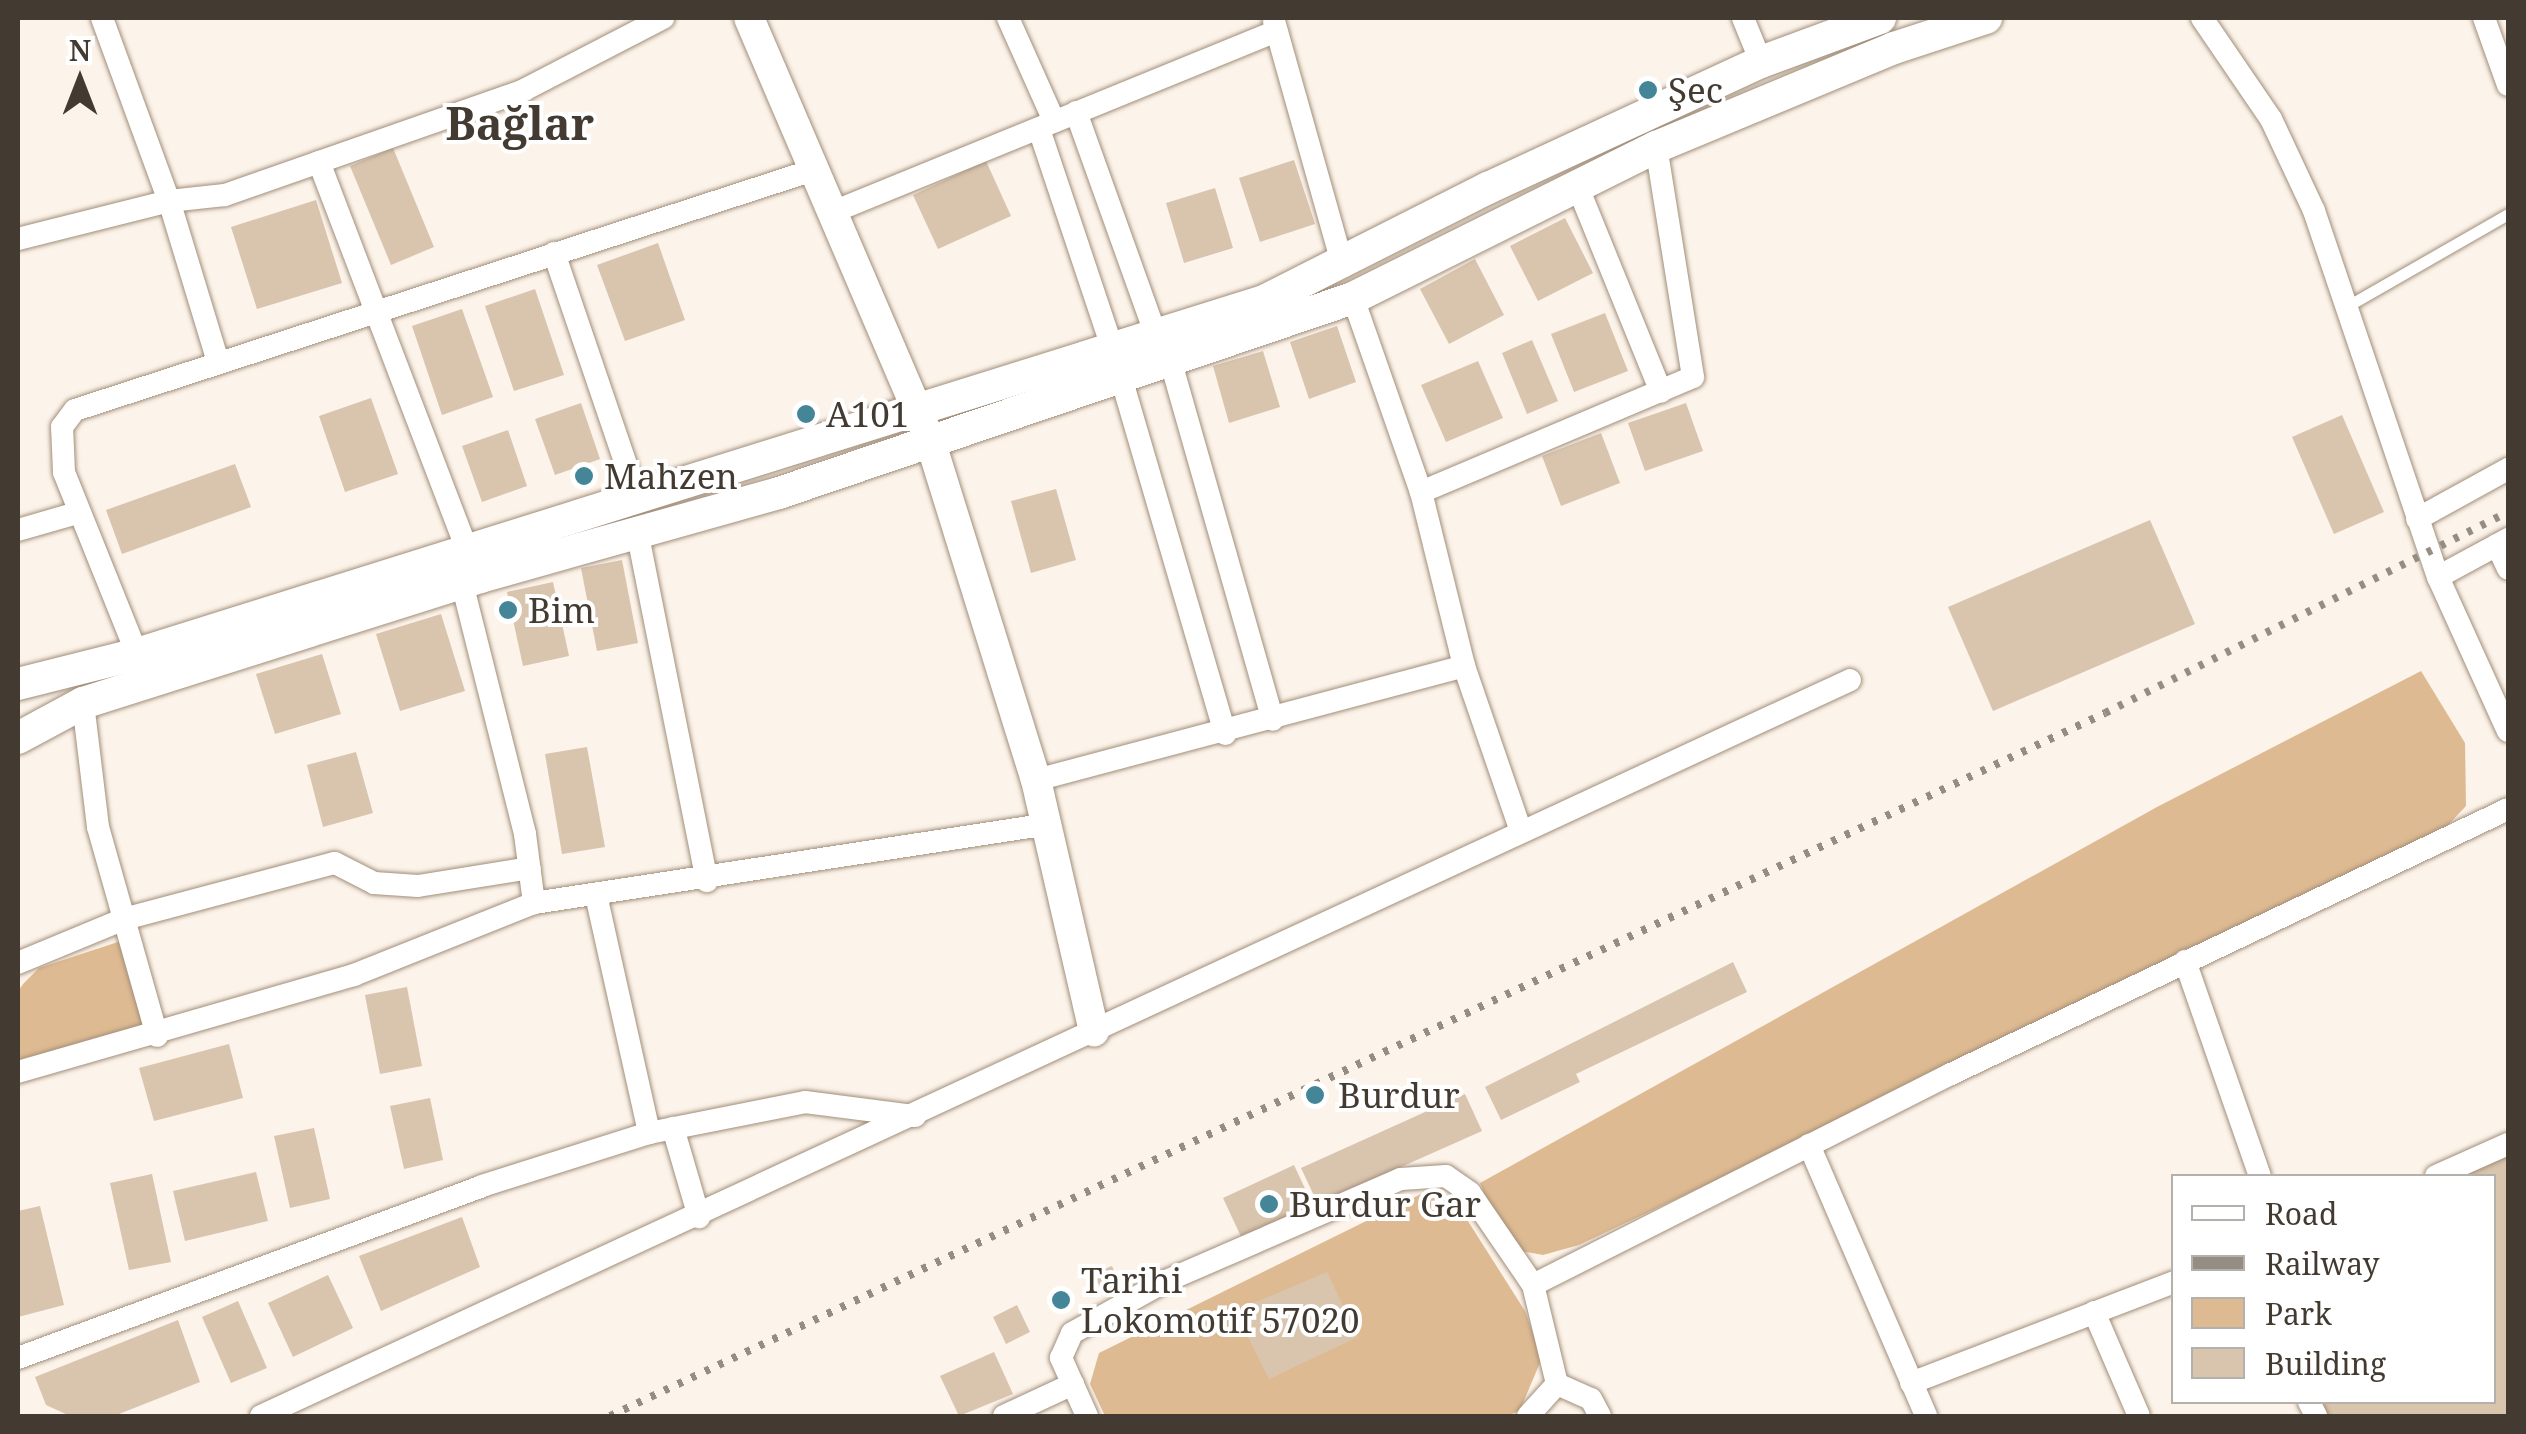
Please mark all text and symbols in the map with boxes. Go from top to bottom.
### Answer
north arrow [30,30,130,130]
text: N [69,31,91,69]
place label: Şec [1668,69,1723,111]
marker: Şec [1637,79,1659,101]
district label: Bağlar [446,96,594,150]
place label: A101 [826,393,909,435]
marker: A101 [795,403,817,425]
place label: Mahzen [604,455,738,497]
marker: Mahzen [573,465,595,487]
place label: Bim [528,589,595,631]
marker: Bim [497,599,519,621]
place label: Burdur [1338,1074,1460,1116]
marker: Burdur [1302,1082,1328,1108]
legend [2171,1174,2496,1404]
place label: Burdur Gar [1289,1183,1481,1225]
marker: Burdur Gar [1258,1193,1280,1215]
text: Road [2265,1193,2337,1234]
text: Railway [2265,1243,2380,1284]
place label: Tarihi Lokomotif 57020 [1081,1259,1360,1341]
marker: Tarihi Lokomotif 57020 [1050,1289,1072,1311]
text: Park [2265,1293,2332,1334]
text: Building [2265,1343,2386,1384]

